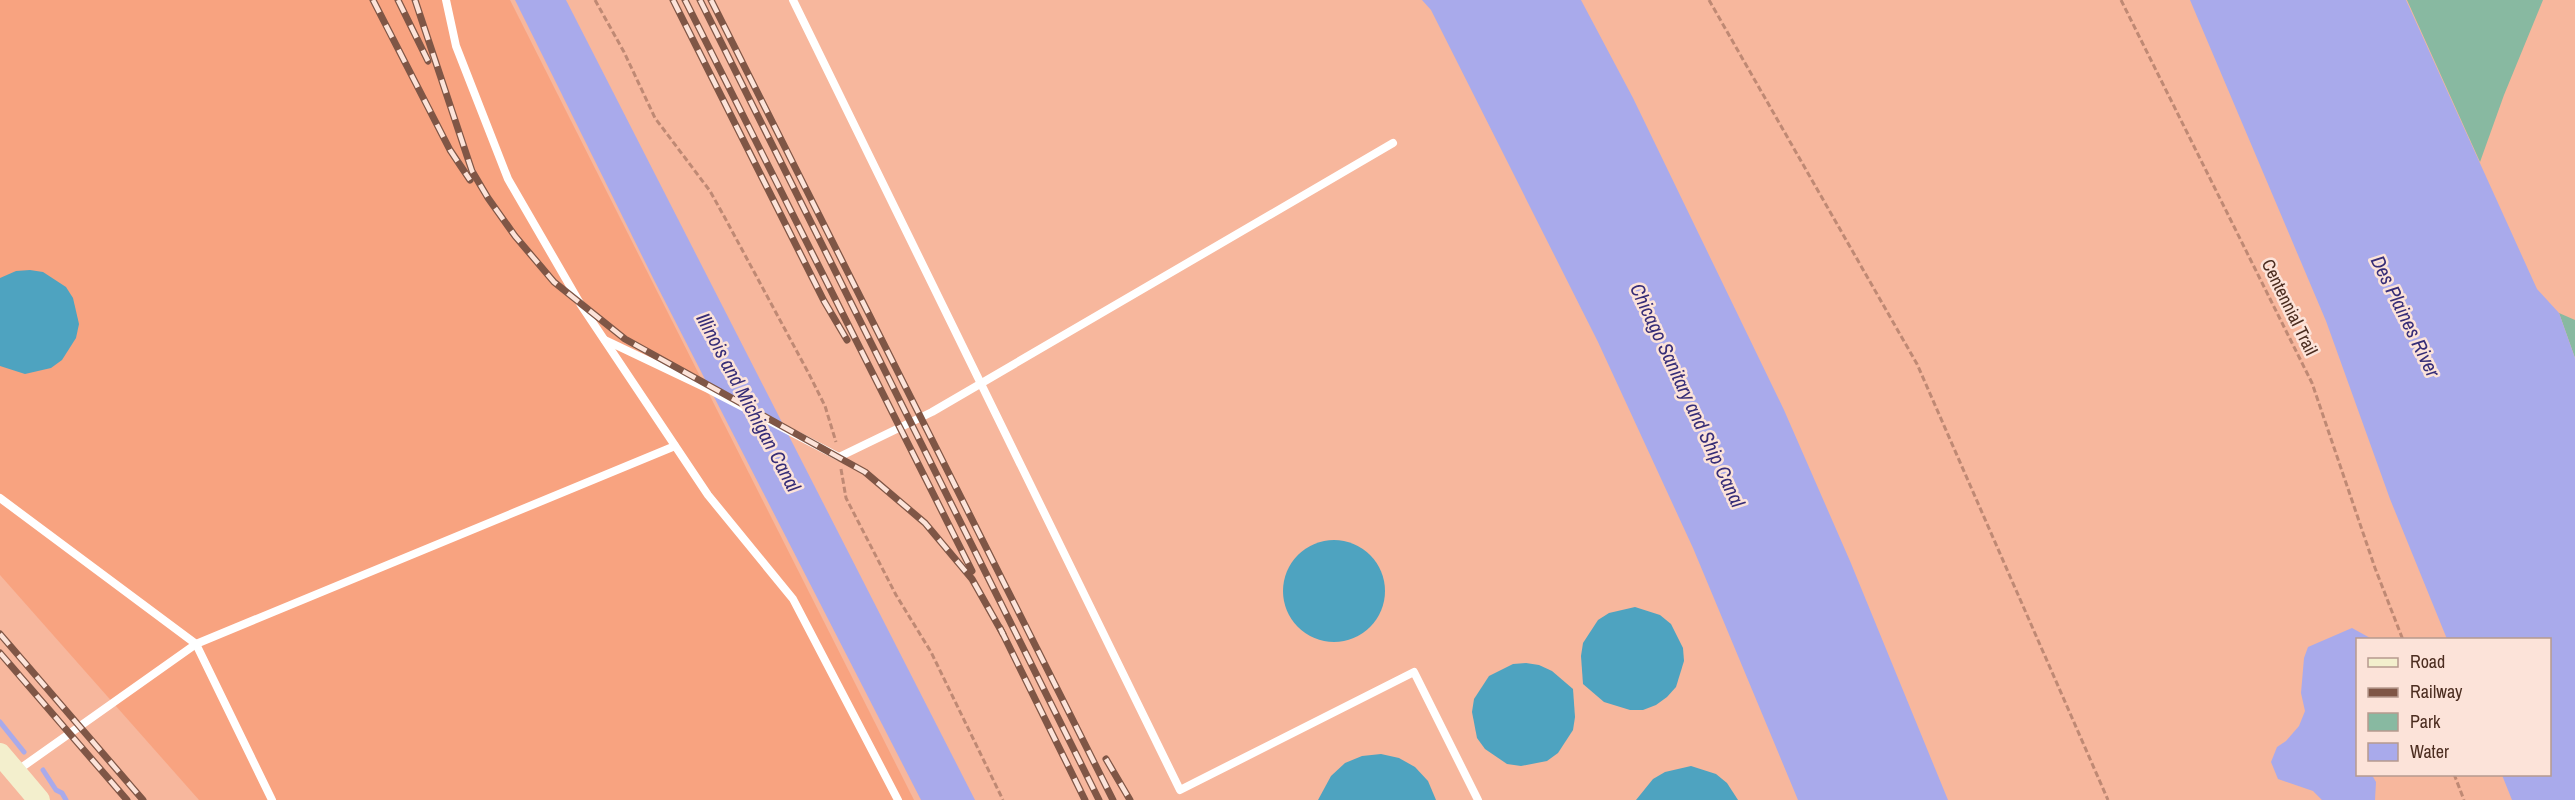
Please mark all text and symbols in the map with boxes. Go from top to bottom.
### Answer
water label: Des Plaines River [2365,251,2447,382]
street label: Centennial Trail [2256,255,2324,359]
water label: Chicago Sanitary and Ship Canal [1624,279,1752,512]
water label: Illinois and Michigan Canal [690,308,808,496]
legend [2356,638,2551,776]
text: Road [2410,649,2445,674]
text: Railway [2410,679,2463,704]
text: Park [2410,709,2441,734]
text: Water [2410,739,2449,764]

